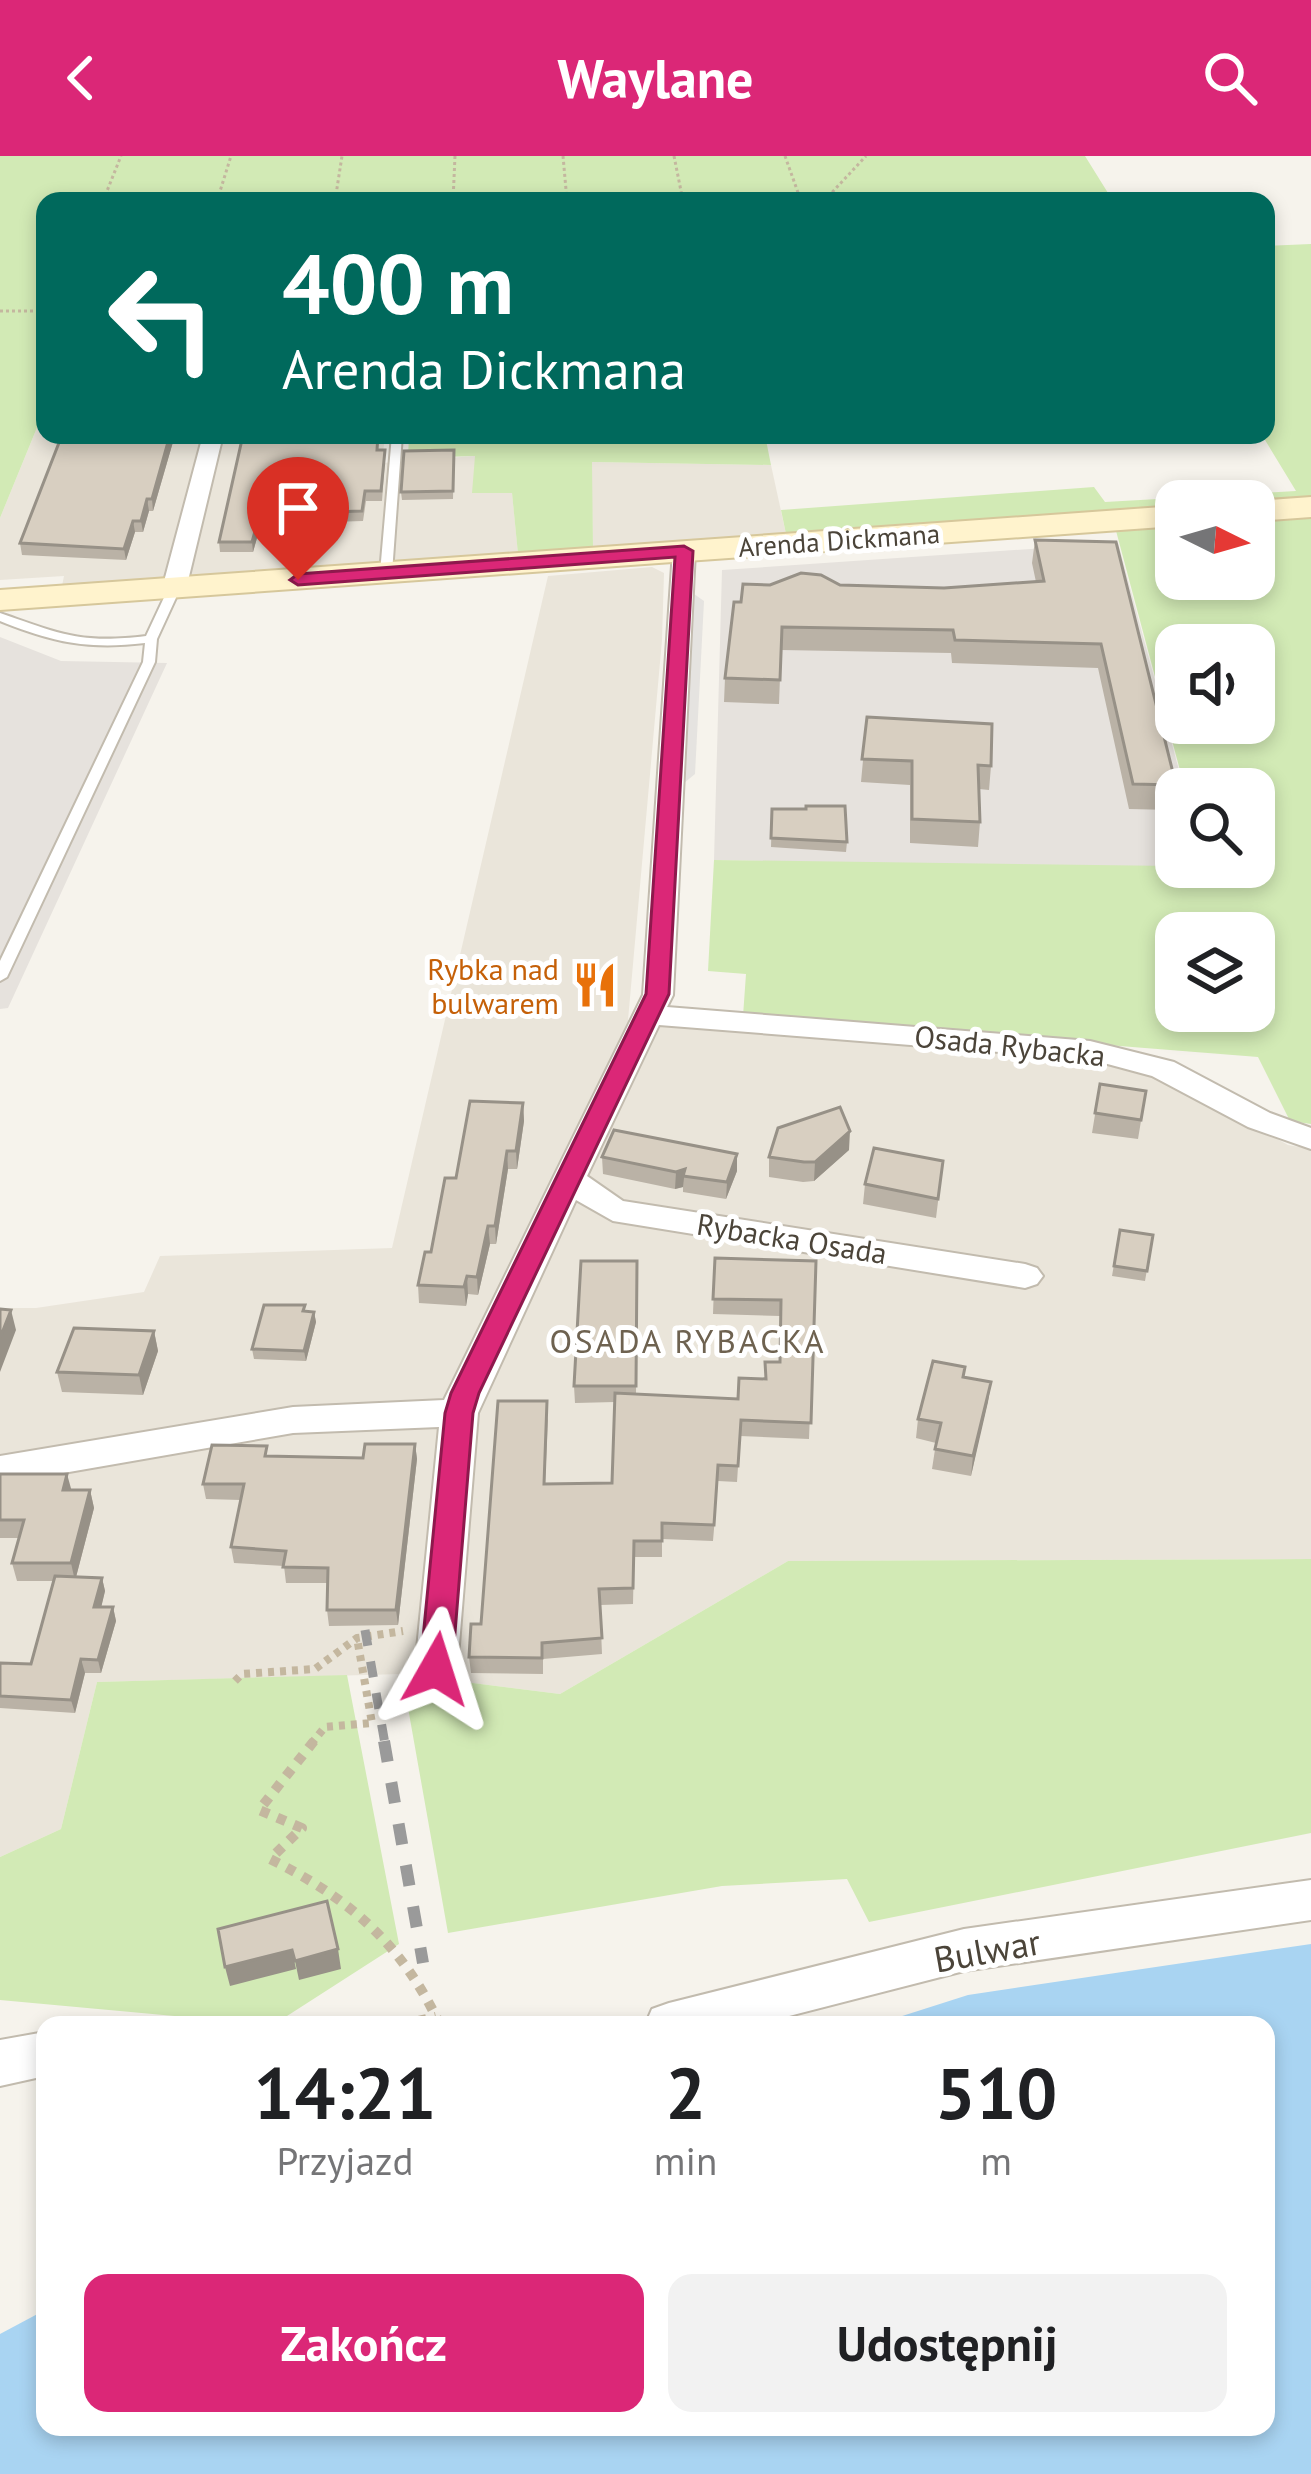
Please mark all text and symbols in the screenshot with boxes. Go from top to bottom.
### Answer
text: Waylane [557,43,754,113]
icon: back [48,45,114,111]
icon: search [1197,45,1263,111]
text: 400 m [282,228,514,337]
icon: left [84,240,240,396]
text: Arenda Dickmana [282,334,686,404]
pin [247,457,349,580]
icon: arrive [265,475,331,541]
north arrow [1155,480,1275,600]
map controls [1155,480,1275,1032]
street label: Arenda Dickmana [737,516,941,564]
button: sound [1155,624,1275,744]
button: search [1155,768,1275,888]
button: layers [1155,912,1275,1032]
place label: Rybka nad bulwarem [427,949,559,1022]
restaurant icon: Rybka nad bulwarem [570,960,620,1010]
street label: Osada Rybacka [913,1016,1107,1074]
street label: Rybacka Osada [694,1204,890,1272]
district label: OSADA RYBACKA [549,1319,827,1362]
position arrow [373,1606,499,1732]
street label: Bulwar [930,1918,1044,1982]
text: 14:21 [254,2046,436,2139]
text: 2 [665,2046,706,2139]
text: 510 [935,2046,1057,2139]
text: Przyjazd [276,2135,413,2186]
text: min [654,2135,717,2186]
text: m [980,2135,1012,2186]
button: Zakończ [84,2274,644,2412]
button: Udostępnij [668,2274,1227,2412]

